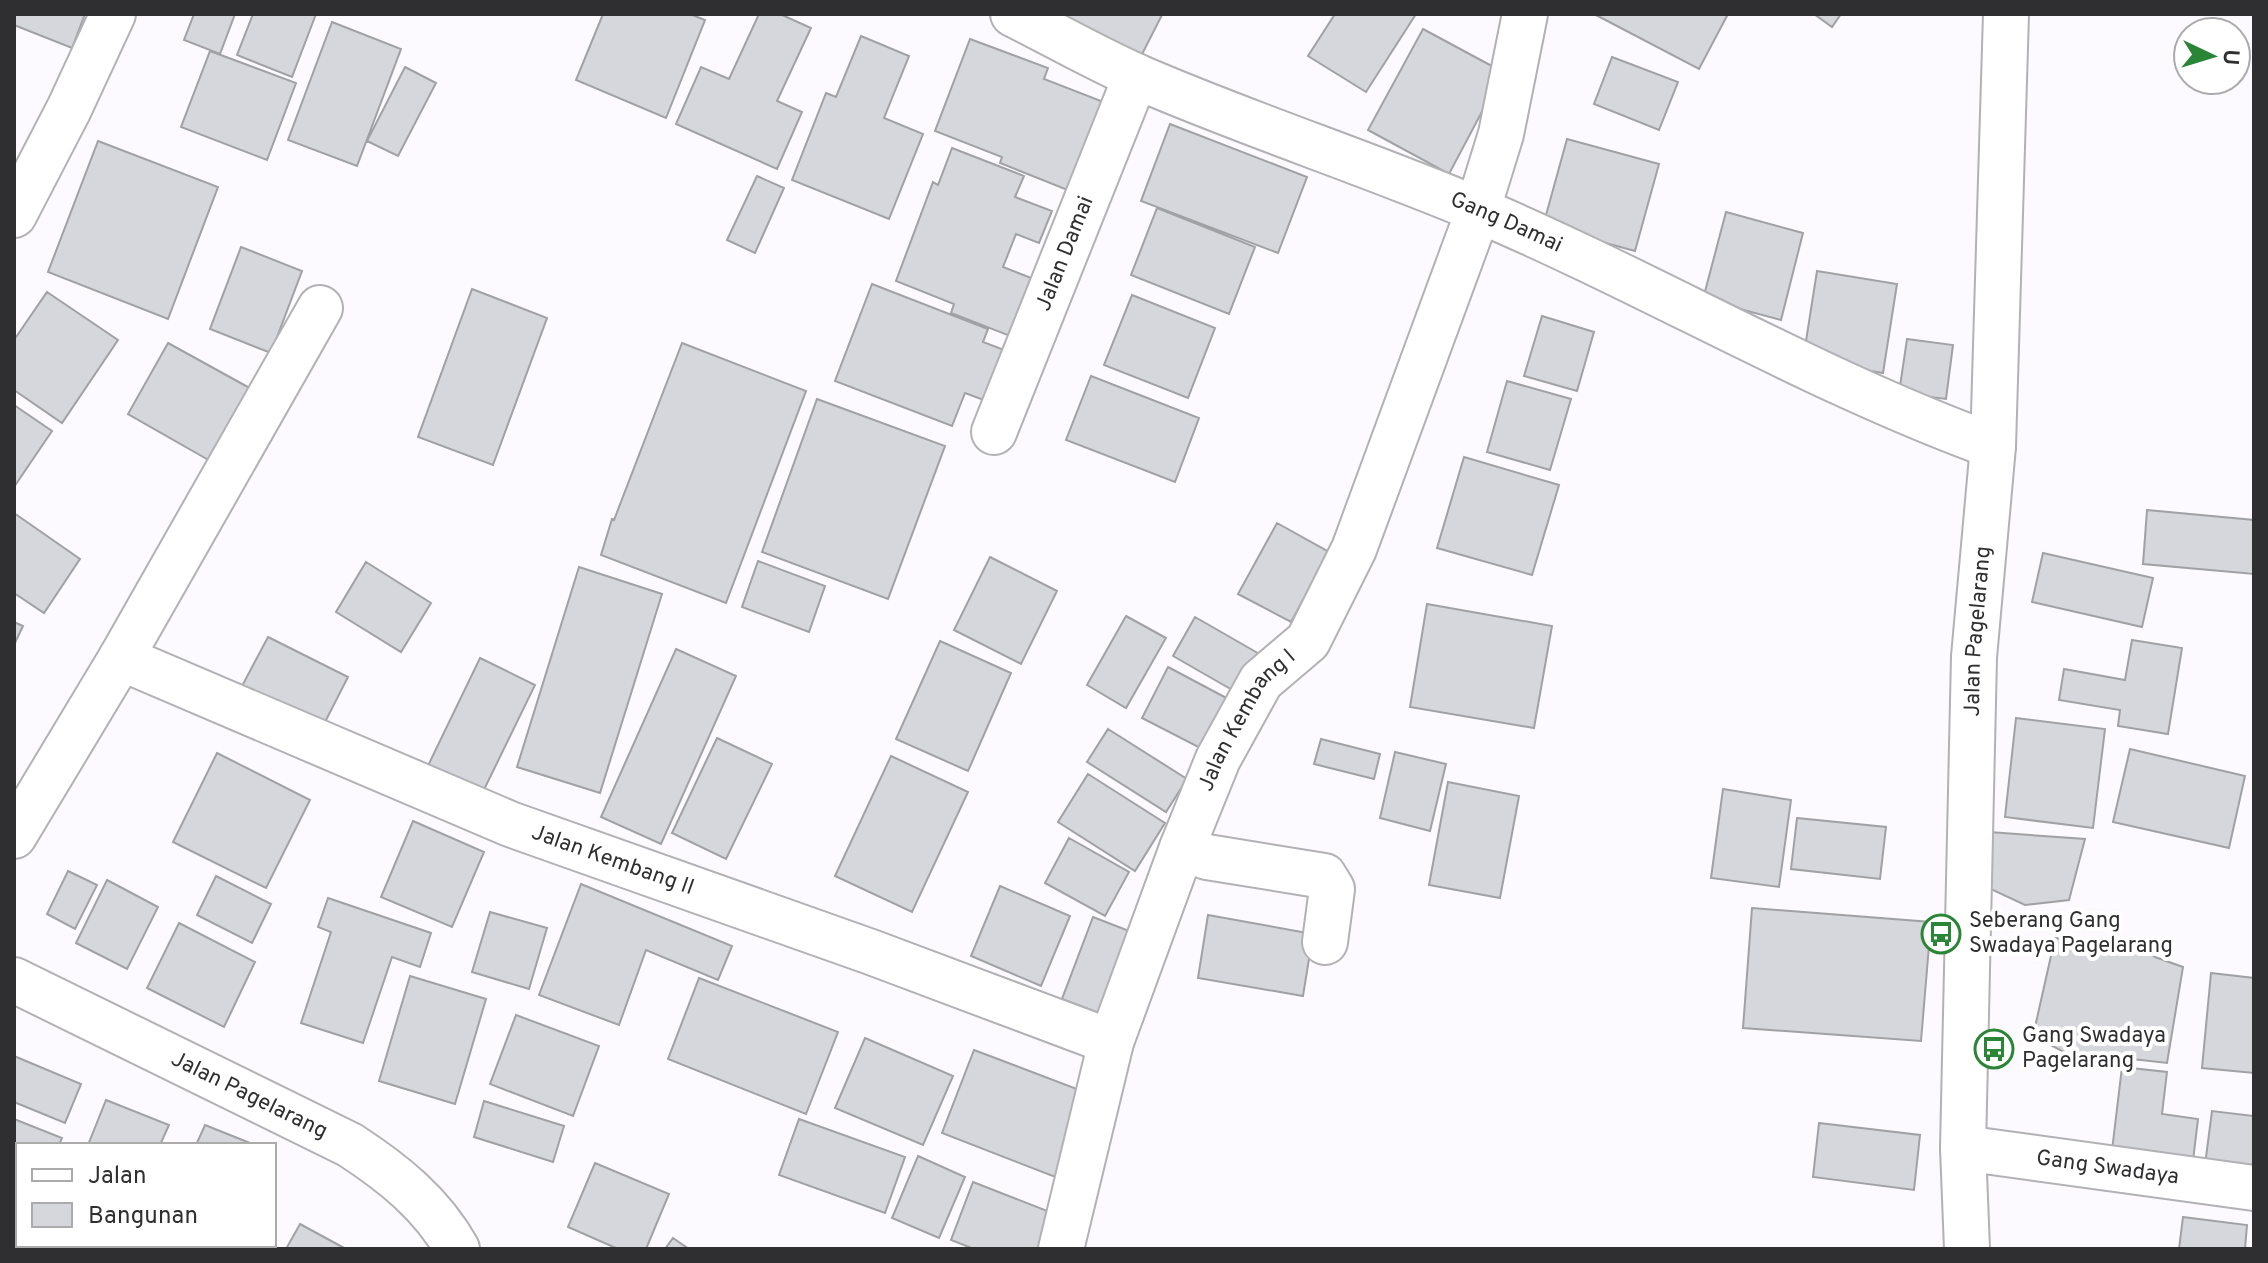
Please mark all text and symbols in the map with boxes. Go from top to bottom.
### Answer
north arrow [2172,16,2252,96]
text: U [2215,48,2243,66]
street label: Gang Damai [1446,186,1567,259]
street label: Jalan Damai [1030,192,1100,315]
street label: Jalan Pagelarang [1959,545,1997,717]
street label: Jalan Kembang I [1193,644,1301,795]
street label: Jalan Kembang II [528,819,698,902]
place label: Seberang Gang Swadaya Pagelarang [1969,908,2173,960]
bus stop icon: Seberang Gang Swadaya Pagelarang [1920,913,1962,955]
place label: Gang Swadaya Pagelarang [2022,1023,2166,1075]
bus stop icon: Gang Swadaya Pagelarang [1973,1028,2015,1070]
street label: Jalan Pagelarang [166,1046,332,1145]
legend [16,1143,276,1247]
street label: Gang Swadaya [2035,1145,2181,1191]
text: Jalan [88,1162,146,1192]
text: Bangunan [88,1202,198,1232]

